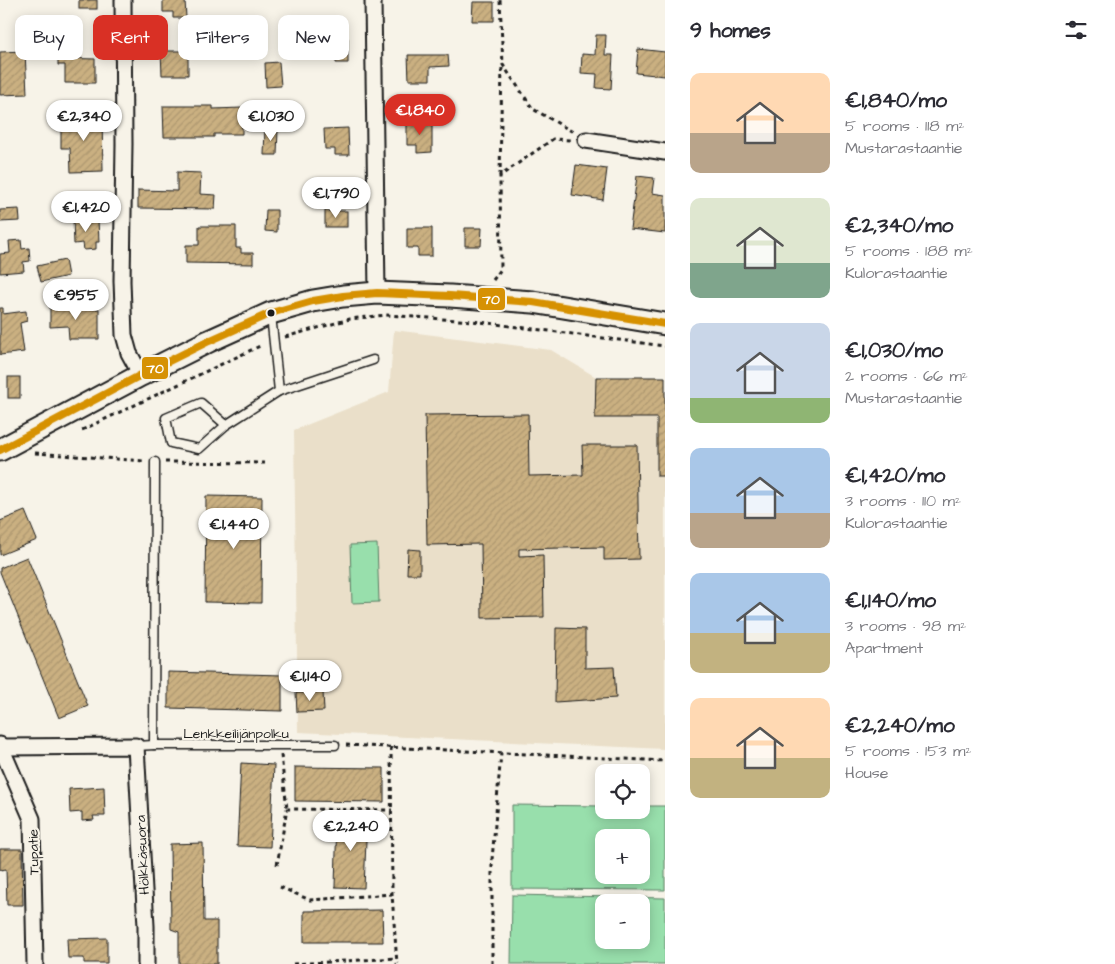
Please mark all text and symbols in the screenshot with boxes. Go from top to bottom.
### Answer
chip: Buy [15,15,83,60]
chip: Rent [93,15,168,60]
chip: Filters [178,15,268,60]
chip: New [278,15,349,60]
text: 9 homes [690,16,771,45]
icon: filters [1062,16,1090,44]
text: €1,840/mo [845,86,947,115]
icon: home [730,93,790,153]
pin: €1,840 [379,94,461,136]
text: €1,840 [396,99,444,121]
pin: €2,340 [43,100,125,142]
pin: €1,030 [230,100,312,142]
text: €2,340 [57,105,111,127]
text: €1,030 [248,105,294,127]
text: 5 rooms · 118 m² [845,115,964,137]
text: Mustarastaantie [845,137,962,159]
pin: €1,790 [295,176,377,219]
text: €1,790 [313,182,359,204]
pin: €1,420 [45,190,127,233]
text: €1,420 [62,196,110,218]
text: €2,340/mo [845,211,953,240]
icon: home [730,218,790,278]
text: 5 rooms · 188 m² [845,240,973,262]
text: Kulorastaantie [845,262,948,284]
pin: €955 [46,278,106,321]
text: €955 [54,284,98,306]
line badge: 70 [477,287,506,311]
text: 70 [481,290,500,310]
unlabelled marker [266,308,276,318]
text: €1,030/mo [845,336,943,365]
icon: home [730,343,790,403]
line badge: 70 [141,356,169,380]
text: 70 [145,359,164,379]
text: 2 rooms · 66 m² [845,365,968,387]
text: Mustarastaantie [845,387,962,409]
text: €1,420/mo [845,461,945,490]
icon: home [730,468,790,528]
text: 3 rooms · 110 m² [845,490,961,512]
pin: €1,440 [193,508,275,550]
text: Kulorastaantie [845,512,948,534]
text: €1,440 [209,513,259,535]
text: €1,140/mo [845,586,936,615]
icon: home [730,593,790,653]
text: 3 rooms · 98 m² [845,615,966,637]
text: Apartment [845,637,923,659]
pin: €1,140 [269,660,351,702]
text: €1,140 [290,665,330,687]
text: €2,240/mo [845,711,955,740]
icon: home [730,718,790,778]
street label: Lenkkeilijänpolku [183,724,289,744]
text: 5 rooms · 153 m² [845,740,971,762]
text: House [845,762,889,784]
map controls [595,764,650,949]
button: locate [595,764,650,819]
pin: €2,240 [310,810,392,852]
street label: Hölkkäsuora [131,815,155,895]
text: €2,240 [324,815,378,837]
street label: Tupatie [24,828,44,875]
button: + [595,829,650,884]
button: − [595,894,650,949]

